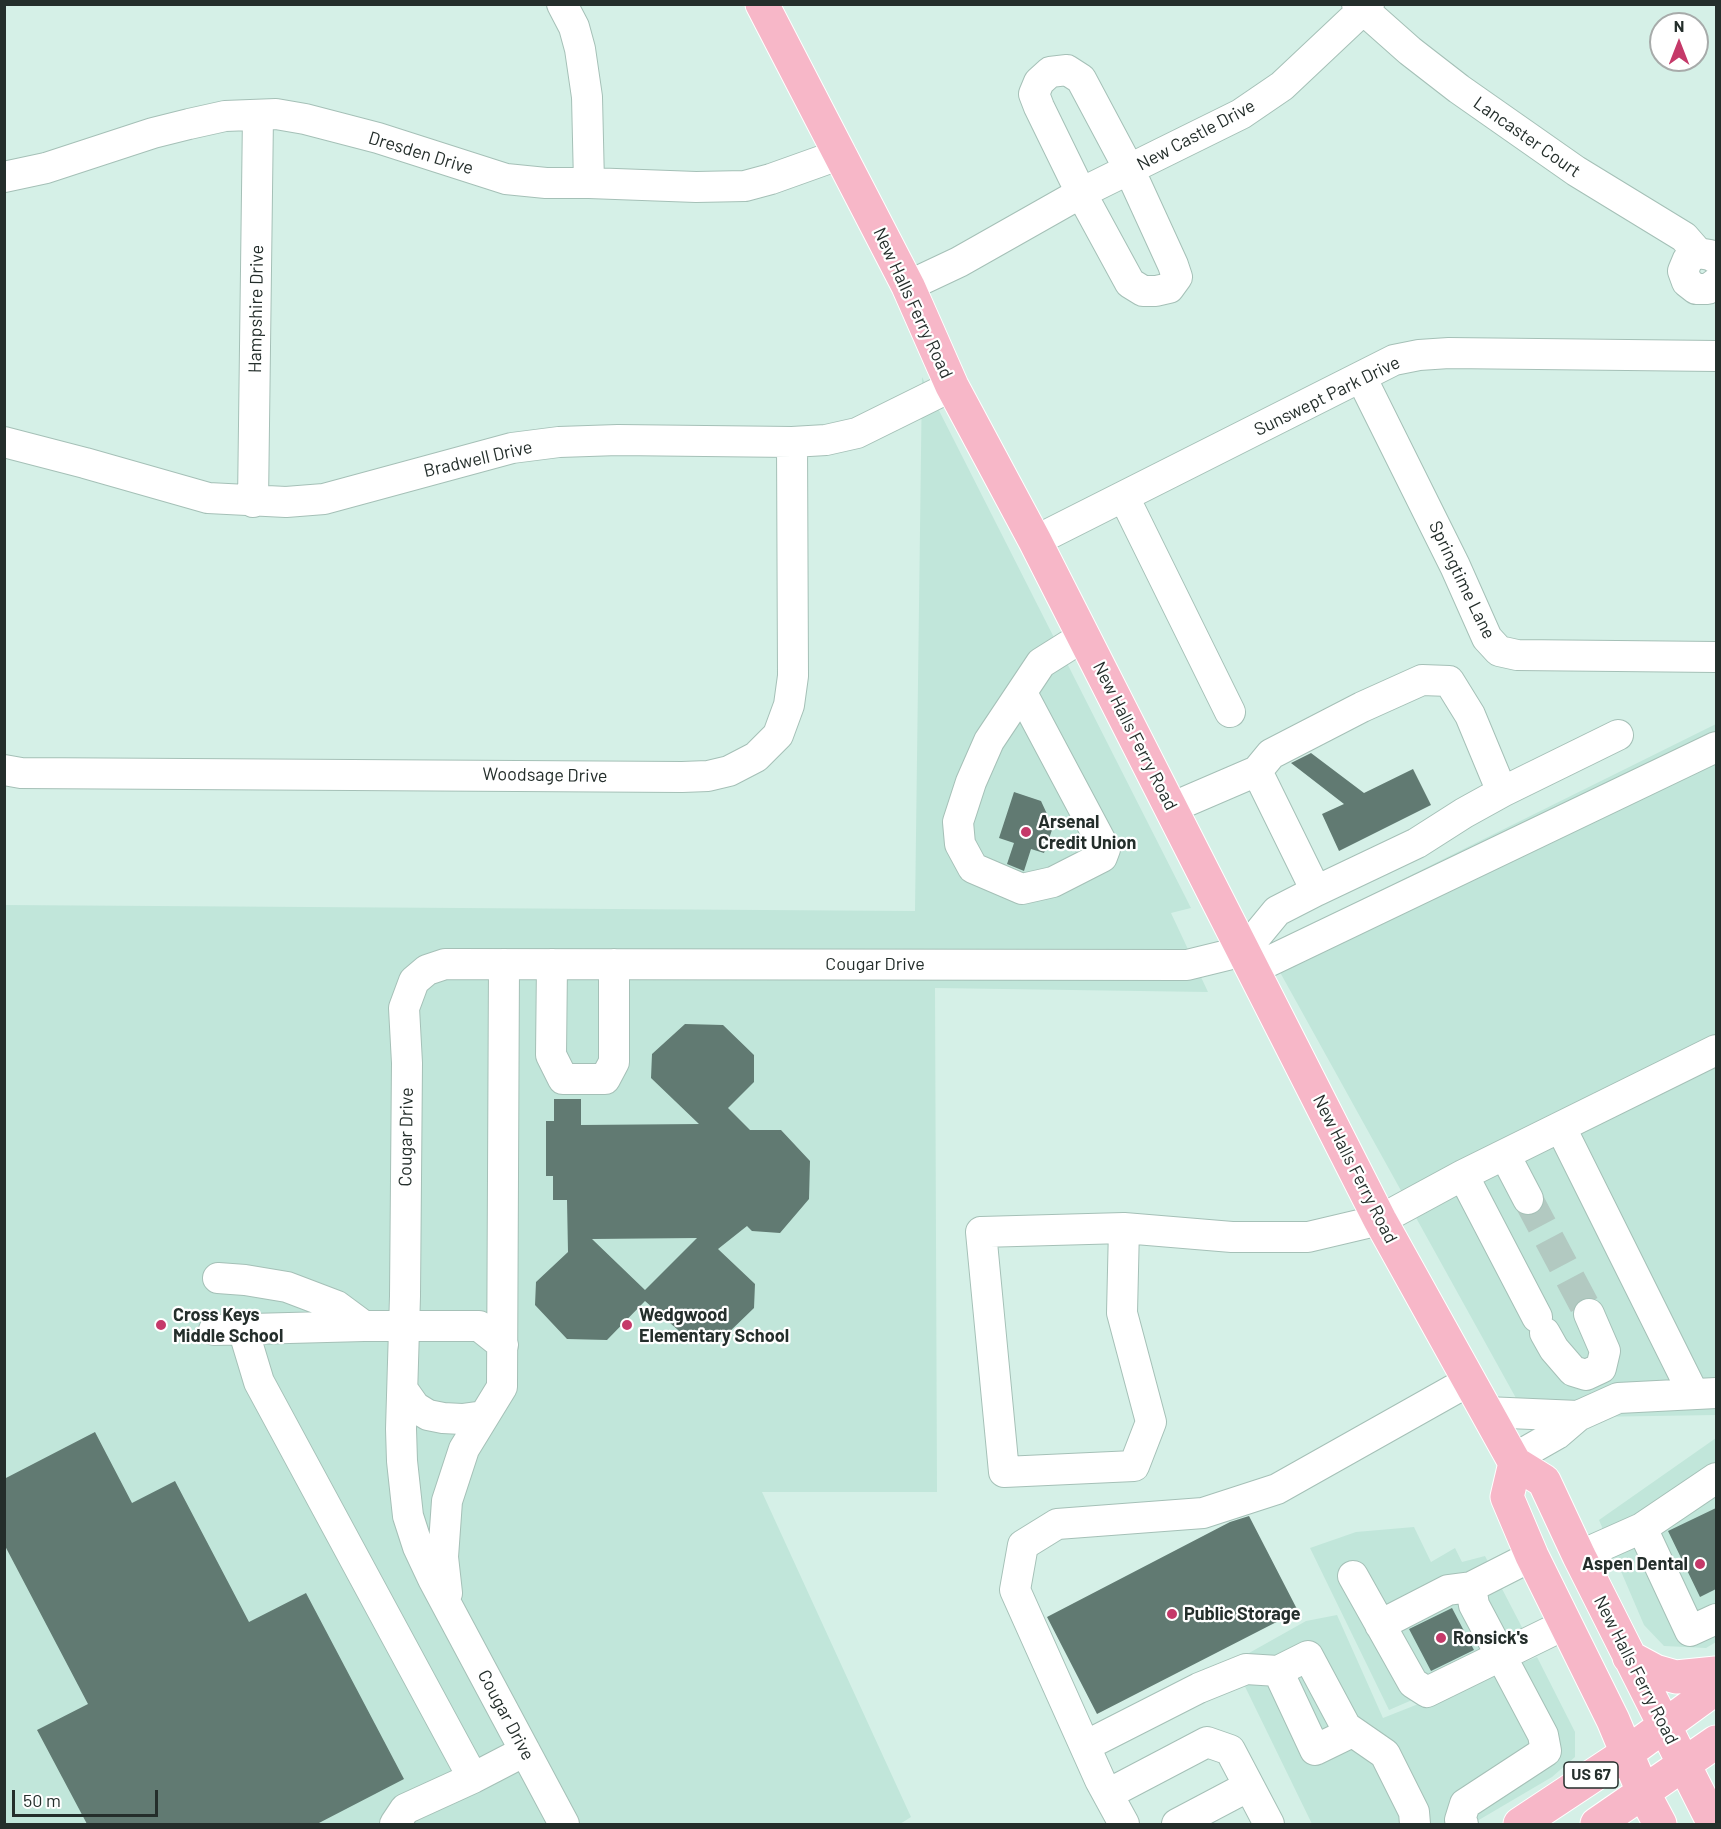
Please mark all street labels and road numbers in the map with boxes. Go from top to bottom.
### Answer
street label: Lancaster Court [1469,92,1585,182]
street label: New Castle Drive [1133,95,1259,175]
street label: Dresden Drive [366,127,476,179]
street label: New Halls Ferry Road [869,224,957,382]
street label: Hampshire Drive [244,245,268,373]
street label: Sunswept Park Drive [1251,351,1403,441]
street label: Bradwell Drive [421,436,535,482]
street label: Springtime Lane [1424,517,1500,643]
street label: New Halls Ferry Road [1088,658,1182,814]
street label: Woodsage Drive [482,763,608,787]
street label: Cougar Drive [825,953,925,975]
street label: Cougar Drive [394,1087,418,1187]
street label: New Halls Ferry Road [1308,1091,1402,1247]
street label: New Halls Ferry Road [1589,1592,1683,1748]
street label: Cougar Drive [473,1666,539,1764]
road number: US 67 [1564,1762,1618,1788]

